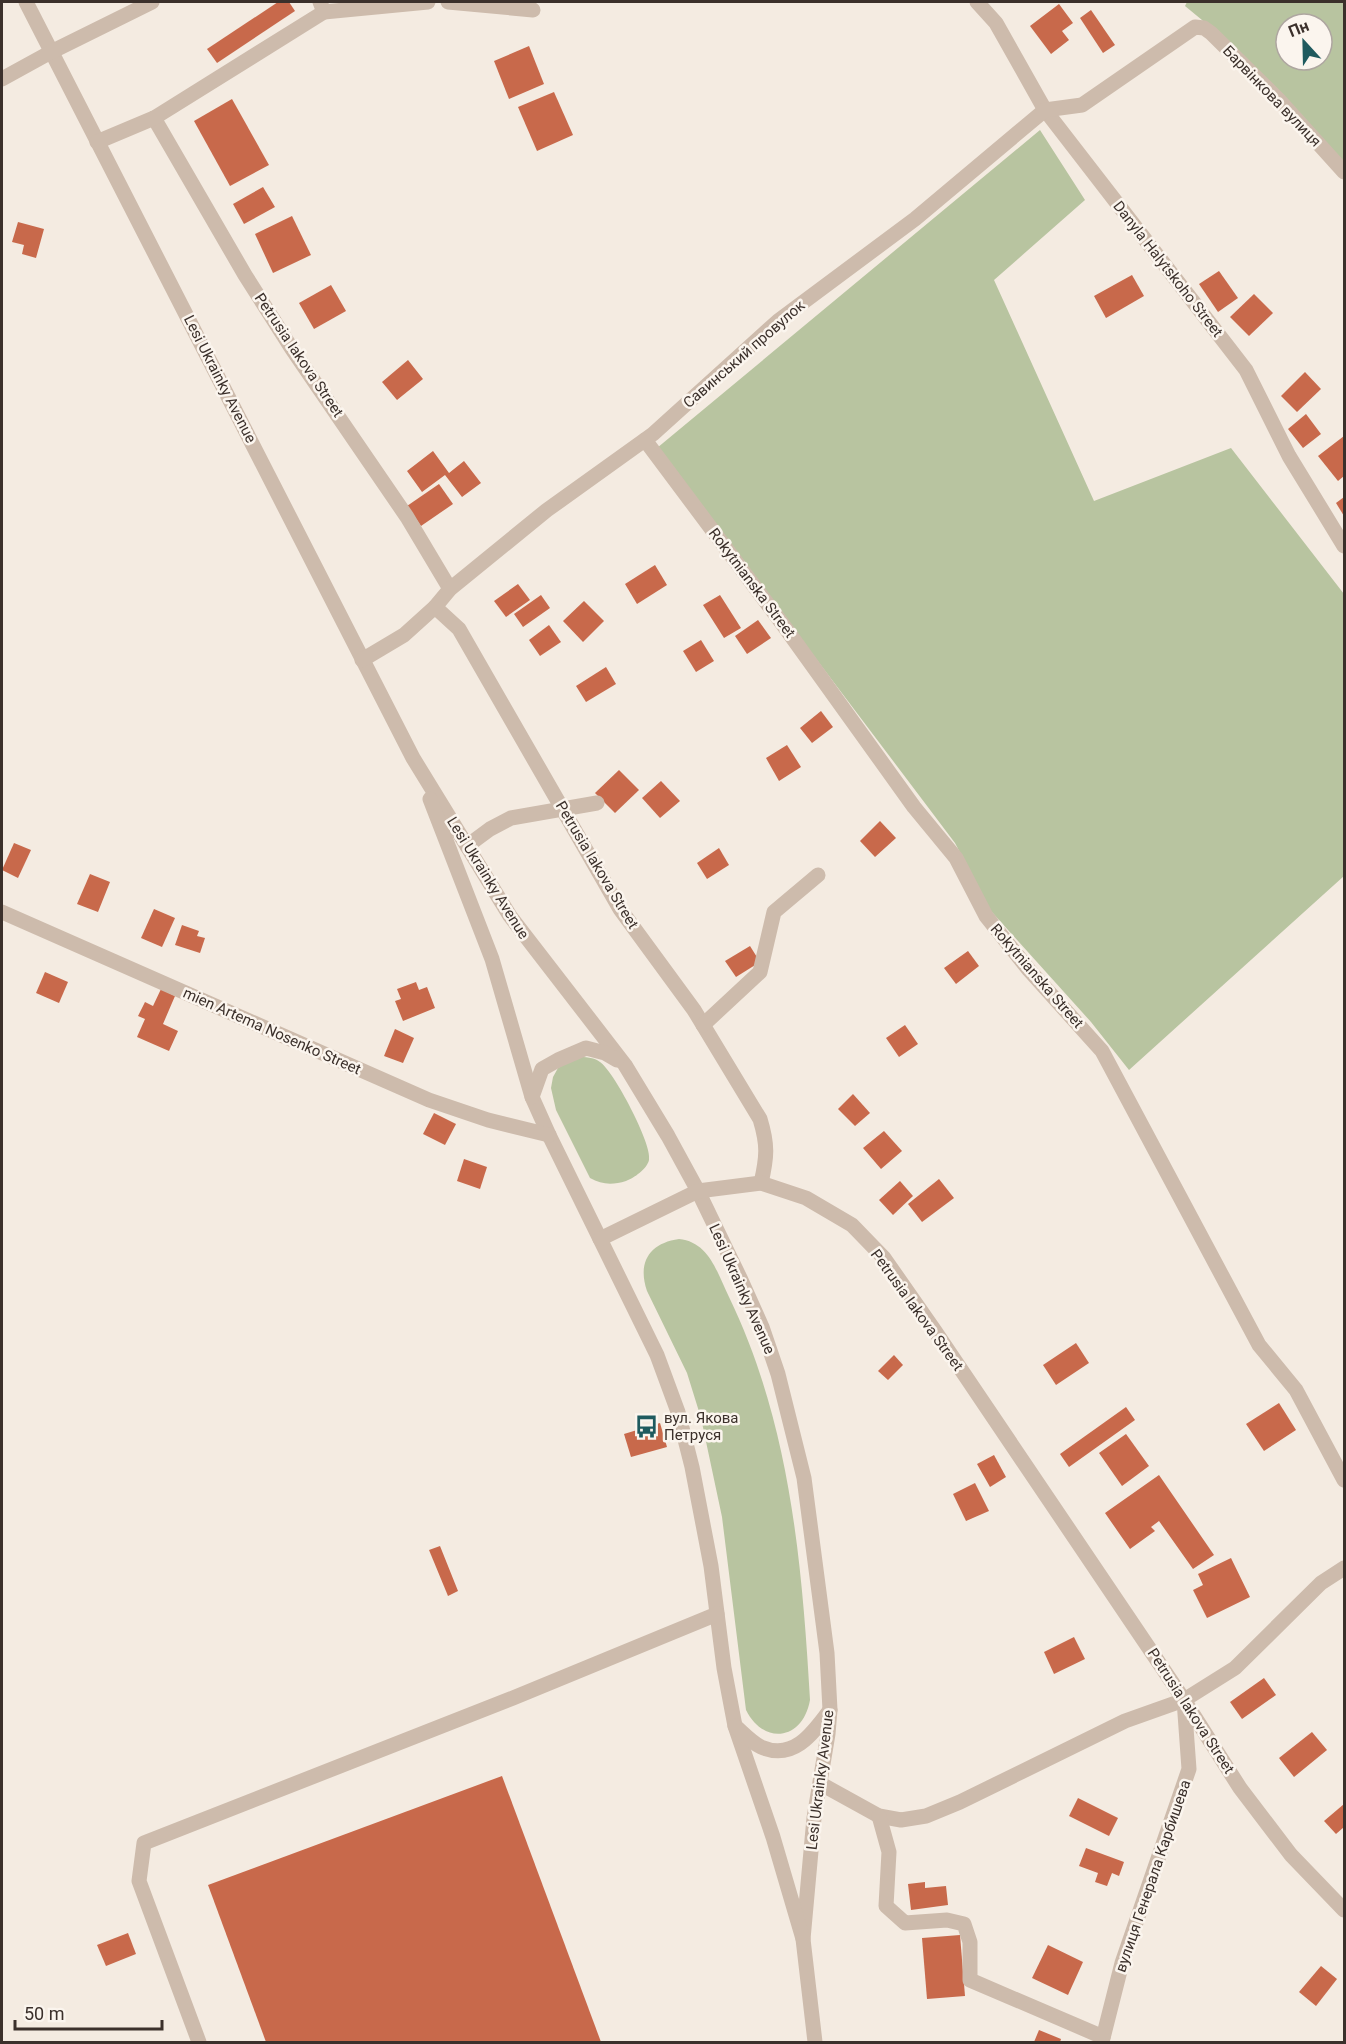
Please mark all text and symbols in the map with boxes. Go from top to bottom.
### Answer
north arrow [1274,12,1334,72]
text: Пн [1286,16,1312,41]
street label: Барвінкова вулиця [1219,42,1325,150]
street label: Danyla Halytskoho Street [1109,197,1227,341]
street label: Petrusia Iakova Street [251,290,347,421]
street label: Савинський провулок [680,296,808,412]
street label: Lesi Ukrainky Avenue [180,312,260,446]
street label: Rokytnianska Street [705,525,799,641]
street label: Petrusia Iakova Street [552,798,642,932]
street label: Lesi Ukrainky Avenue [443,814,533,943]
street label: Rokytnianska Street [987,920,1087,1032]
street label: mien Artema Nosenko Street [180,984,364,1078]
street label: Lesi Ukrainky Avenue [705,1221,779,1357]
street label: Petrusia Iakova Street [867,1246,967,1374]
place label: вул. Якова Петруся [664,1409,738,1444]
bus stop icon: вул. Якова Петруся [633,1414,659,1440]
street label: Petrusia Iakova Street [1144,1645,1238,1777]
street label: Lesi Ukrainky Avenue [802,1709,838,1851]
street label: вулиця Генерала Карбишева [1112,1778,1194,1974]
scale bar [15,1993,162,2031]
text: 50 m [24,2003,64,2024]

